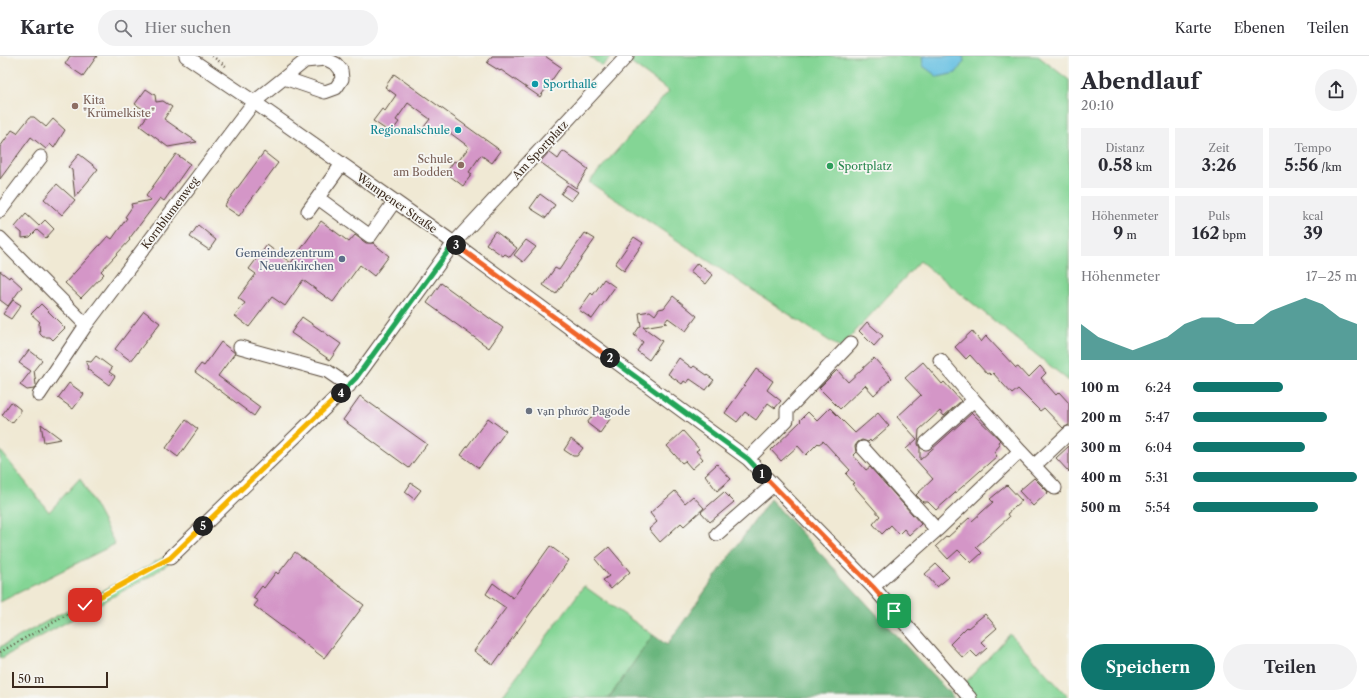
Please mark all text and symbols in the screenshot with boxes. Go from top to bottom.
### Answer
search box [98,10,378,46]
text: Karte [20,16,74,39]
icon: search [112,17,134,39]
text: Hier suchen [144,18,231,37]
text: Karte [1175,19,1212,37]
text: Ebenen [1234,19,1285,37]
text: Teilen [1307,19,1349,37]
text: Abendlauf [1081,68,1199,95]
button: share [1315,69,1357,111]
place label: Sporthalle [543,77,597,91]
marker: Sporthalle [530,79,540,89]
place label: Kita "Krümelkiste" [83,93,155,120]
text: 20:10 [1081,97,1114,113]
marker: Kita "Krümelkiste" [70,101,80,111]
street label: Am Sportplatz [509,117,571,183]
place label: Regionalschule [370,123,450,137]
marker: Regionalschule [453,125,463,135]
text: Distanz [1105,141,1145,155]
text: Zeit [1209,141,1229,155]
text: Tempo [1294,141,1332,155]
place label: Schule am Bodden [393,152,453,179]
text: 0.58 [1098,155,1133,175]
text: 3:26 [1202,155,1236,175]
text: 5:56 [1284,155,1318,175]
place label: Sportplatz [838,159,892,173]
marker: Schule am Bodden [456,160,466,170]
text: km [1133,160,1152,174]
text: /km [1318,160,1342,174]
marker: Sportplatz [825,161,835,171]
street label: Wampener Straße [353,169,440,236]
street label: Kornblumenweg [138,174,202,252]
text: Höhenmeter [1092,209,1158,223]
text: Puls [1208,209,1230,223]
text: kcal [1303,209,1323,223]
text: 9 [1113,223,1123,243]
text: 162 [1192,223,1220,243]
text: 39 [1303,223,1323,243]
text: m [1123,228,1137,242]
text: bpm [1220,228,1246,242]
pin: 3 [446,235,466,255]
text: 3 [453,238,459,252]
place label: Gemeindezentrum Neuenkirchen [235,246,335,273]
marker: Gemeindezentrum Neuenkirchen [337,254,347,264]
text: Höhenmeter [1081,268,1160,284]
text: 17–25 m [1306,268,1357,284]
pin: 2 [600,348,620,368]
text: 2 [607,351,613,365]
text: 100 m [1081,379,1120,395]
text: 6:24 [1145,379,1171,395]
pin: 4 [331,383,351,403]
text: 4 [338,386,344,400]
place label: vạn phước Pagode [536,404,630,418]
marker: vạn phước Pagode [524,406,534,416]
text: 200 m [1081,409,1121,425]
text: 5:47 [1145,409,1170,425]
text: 300 m [1081,439,1121,455]
text: 6:04 [1145,439,1172,455]
pin: 1 [752,464,772,484]
text: 1 [760,467,764,481]
text: 400 m [1081,469,1121,485]
text: 5:31 [1145,469,1168,485]
text: 500 m [1081,499,1121,515]
text: 5:54 [1145,499,1170,515]
pin: 5 [193,516,213,536]
text: 5 [200,519,206,533]
pin [68,588,102,622]
icon: check [74,594,96,616]
pin [877,594,911,628]
icon: arrive [883,600,905,622]
button: Speichern [1081,644,1215,690]
button: Teilen [1223,644,1357,690]
scale bar [12,670,108,689]
text: 50 m [18,672,44,686]

